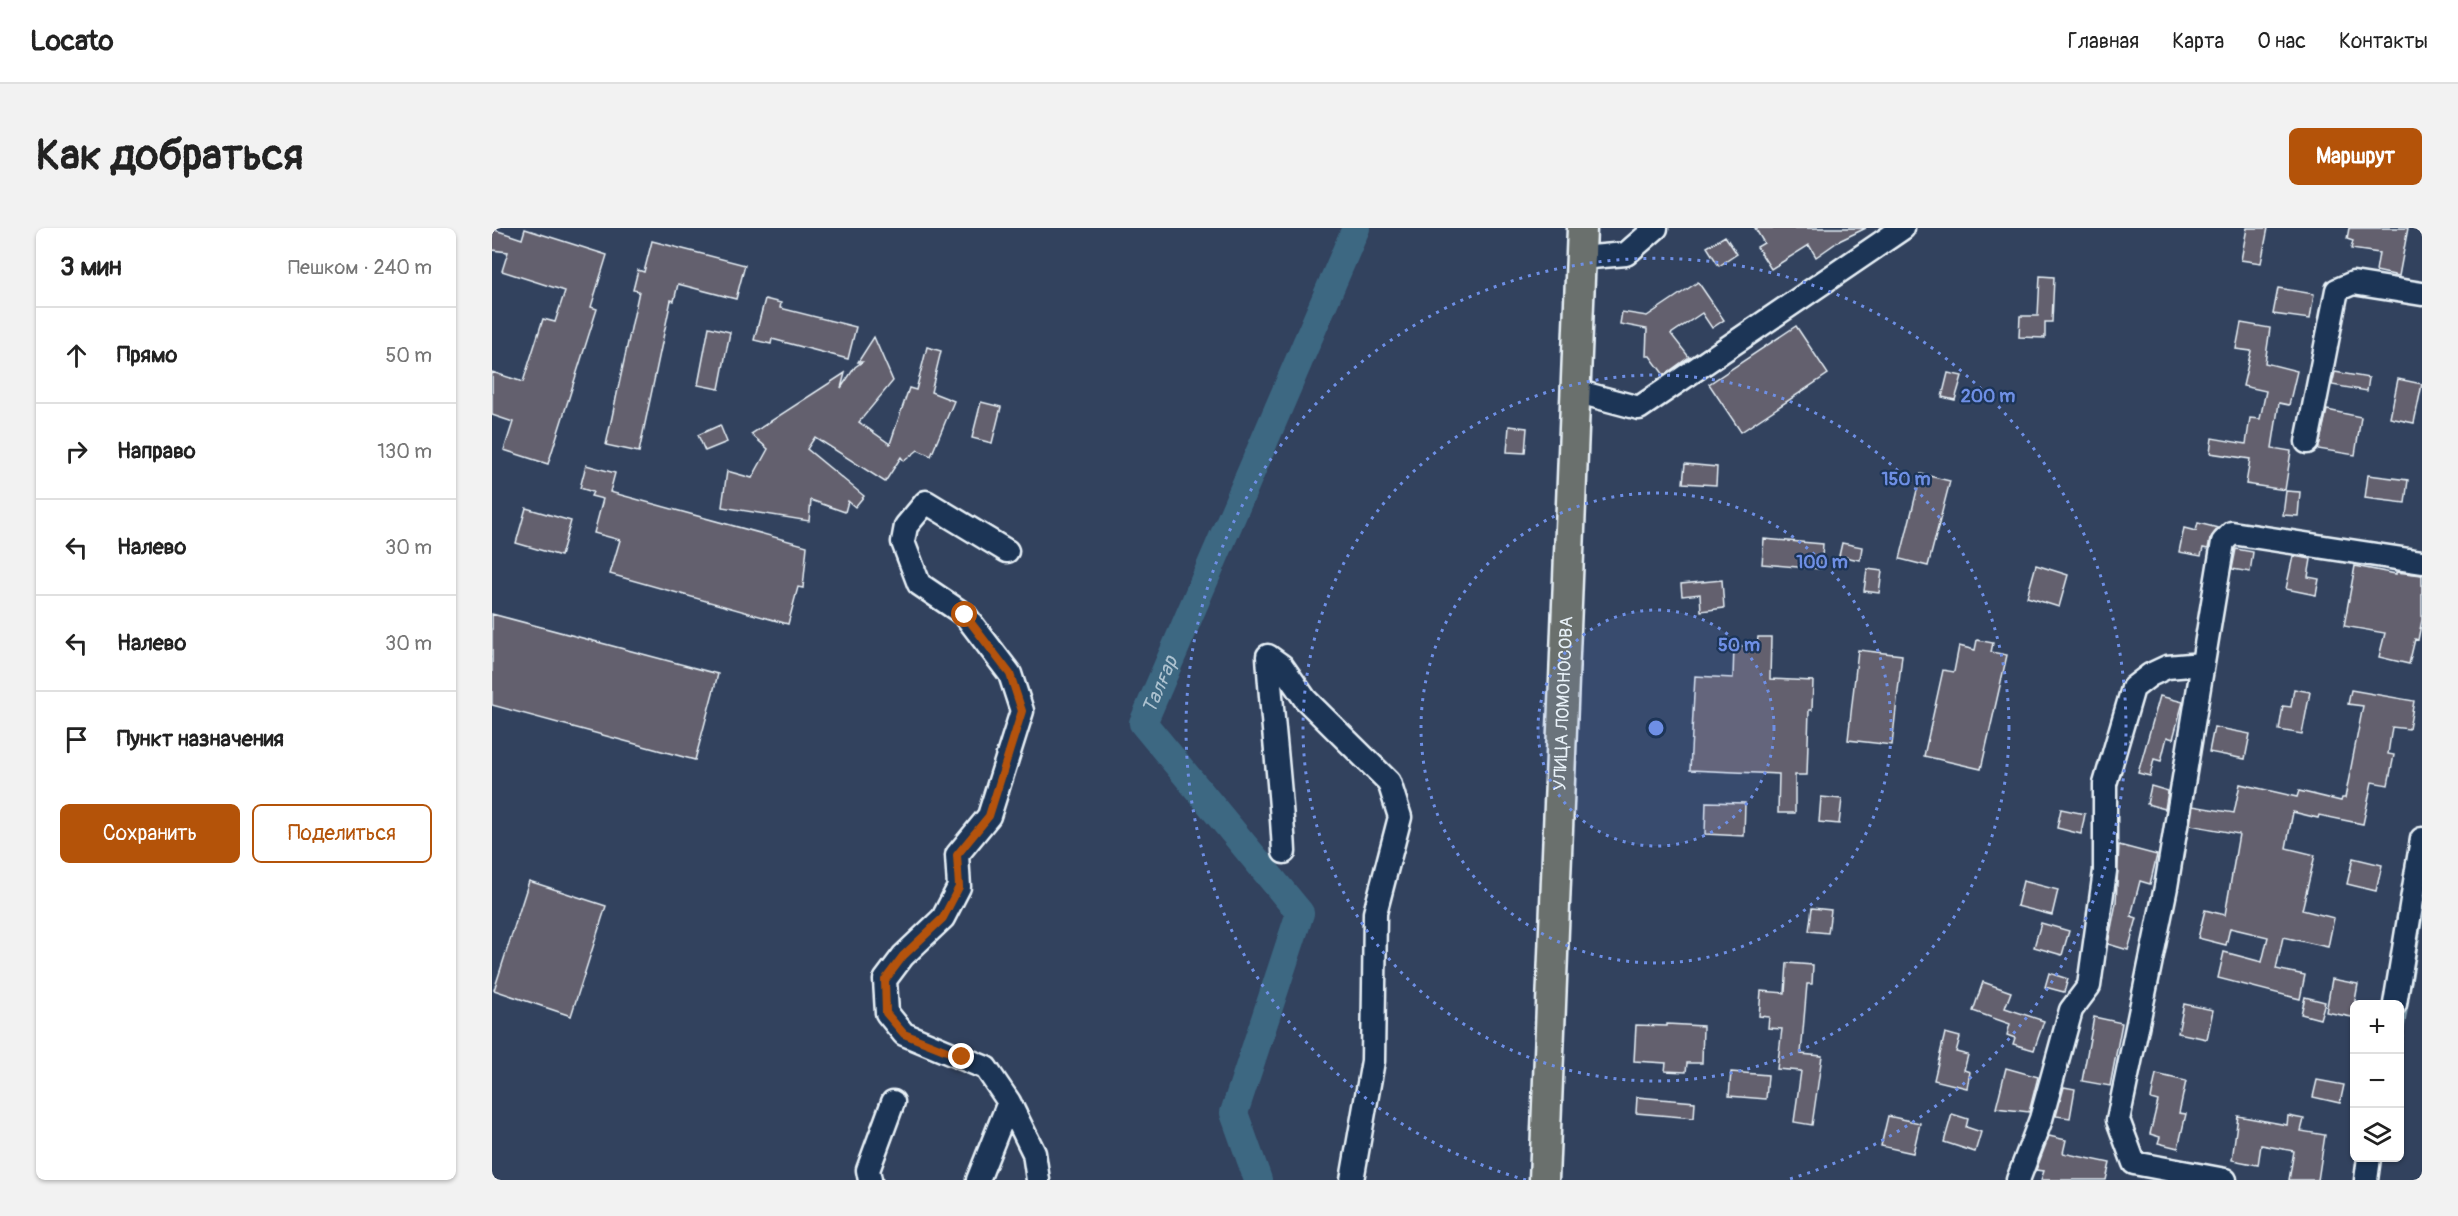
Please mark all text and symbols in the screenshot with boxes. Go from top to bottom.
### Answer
text: Locato [30,24,114,59]
text: Главная [2068,28,2139,55]
text: Карта [2172,28,2224,55]
text: О нас [2257,28,2306,55]
text: Контакты [2339,28,2428,55]
button: Маршрут [2289,128,2422,185]
text: Как добраться [36,130,303,182]
text: 3 мин [60,251,122,283]
text: Пешком · 240 m [288,255,432,280]
icon: ahead [60,339,93,372]
text: Прямо [117,341,177,369]
text: 50 m [385,343,432,368]
text: 200 m [1961,385,2015,408]
icon: right [60,435,93,468]
text: Направо [117,437,196,465]
text: 130 m [377,439,432,464]
text: 150 m [1882,468,1931,491]
icon: left [60,531,93,564]
text: Налево [117,533,186,561]
text: 30 m [385,535,432,560]
text: 100 m [1796,551,1848,574]
route start [951,601,977,627]
street label: УЛИЦА ЛОМОНОСОВА [1548,615,1578,791]
icon: left [60,627,93,660]
text: Налево [117,629,186,657]
text: 30 m [385,631,432,656]
text: 50 m [1718,634,1760,657]
water label: Талғар [1136,651,1183,717]
centre of rings [1646,718,1666,738]
icon: arrive [60,723,93,756]
text: Пункт назначения [117,725,284,753]
button: Сохранить [60,804,240,863]
button: Поделиться [252,804,432,863]
map controls [2350,1000,2404,1162]
button: + [2350,1000,2404,1054]
route end [948,1043,974,1069]
button: − [2350,1054,2404,1108]
button: layers [2350,1108,2404,1162]

